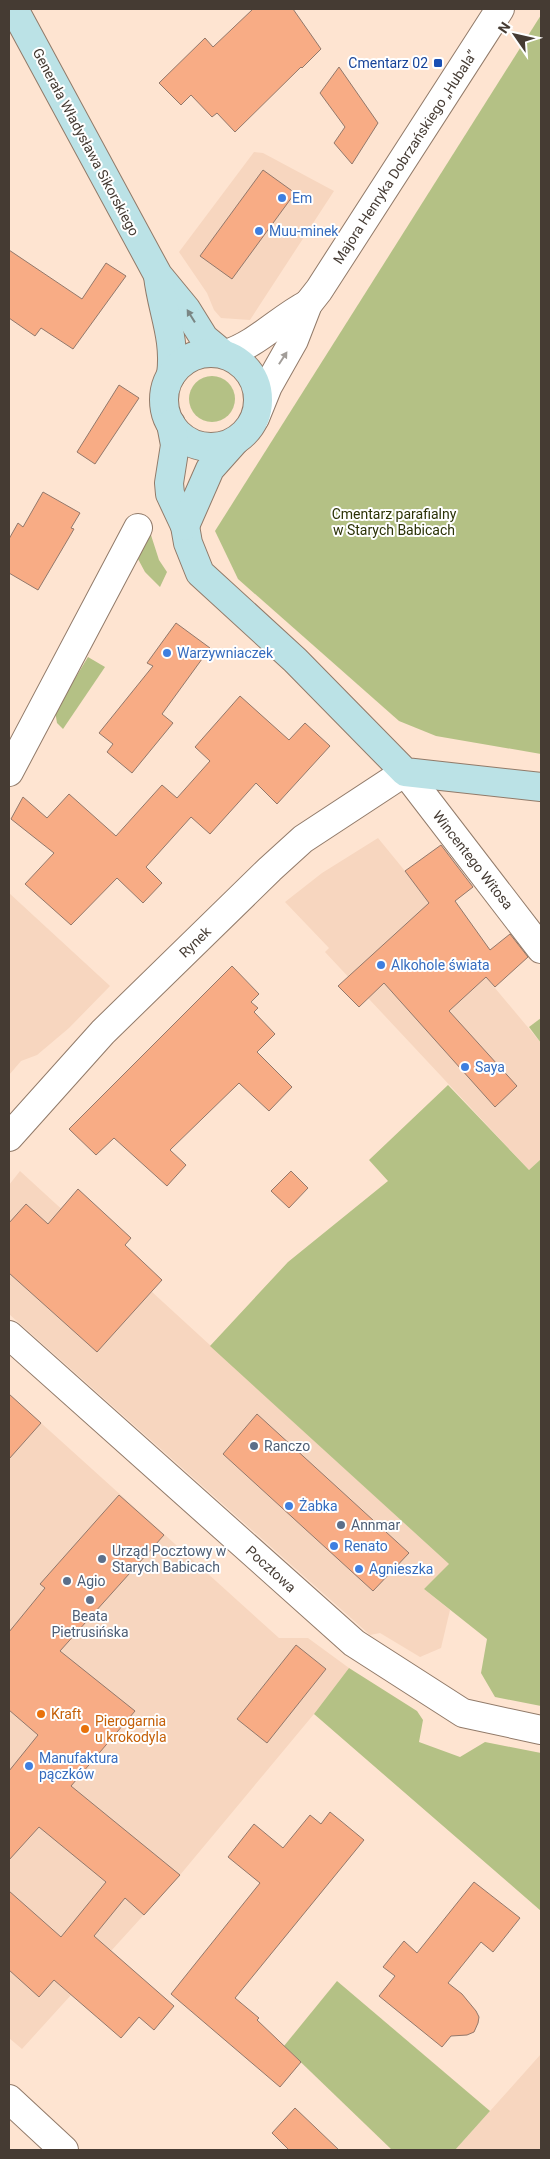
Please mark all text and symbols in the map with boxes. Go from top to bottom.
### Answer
north arrow [490,10,540,60]
text: N [495,19,514,36]
street label: Generała Władysława Sikorskiego [30,45,142,239]
street label: Majora Henryka Dobrzańskiego „Hubala” [330,47,480,267]
place label: Cmentarz 02 [348,55,428,71]
marker: Cmentarz 02 [432,57,444,69]
place label: Em [292,190,312,206]
marker: Em [276,192,288,204]
place label: Muu-minek [269,223,339,239]
marker: Muu-minek [253,225,265,237]
one-way arrow [187,310,196,323]
one-way arrow [278,351,288,365]
park label: Cmentarz parafialny w Starych Babicach [332,506,457,538]
place label: Warzywniaczek [177,645,274,661]
marker: Warzywniaczek [161,647,173,659]
street label: Wincentego Witosa [430,808,516,912]
street label: Rynek [176,923,215,961]
place label: Alkohole świata [391,957,490,973]
marker: Alkohole świata [375,959,387,971]
place label: Saya [475,1059,505,1075]
marker: Saya [459,1061,471,1073]
place label: Ranczo [264,1438,310,1454]
marker: Ranczo [248,1440,260,1452]
place label: Żabka [299,1498,338,1514]
marker: Żabka [283,1500,295,1512]
place label: Annmar [351,1517,400,1533]
marker: Annmar [335,1519,347,1531]
place label: Renato [344,1538,388,1554]
marker: Renato [328,1540,340,1552]
street label: Pocztowa [243,1542,299,1596]
place label: Urząd Pocztowy w Starych Babicach [112,1543,227,1575]
marker: Urząd Pocztowy w Starych Babicach [96,1553,108,1565]
place label: Agnieszka [369,1561,433,1577]
marker: Agnieszka [353,1563,365,1575]
place label: Agio [77,1573,105,1589]
marker: Agio [61,1575,73,1587]
marker: Beata Pietrusińska [84,1594,96,1606]
place label: Beata Pietrusińska [52,1608,129,1640]
place label: Kraft [51,1706,82,1722]
marker: Kraft [35,1708,47,1720]
place label: Pierogarnia u krokodyla [95,1713,167,1745]
marker: Pierogarnia u krokodyla [79,1723,91,1735]
place label: Manufaktura pączków [39,1750,118,1782]
marker: Manufaktura pączków [23,1760,35,1772]

